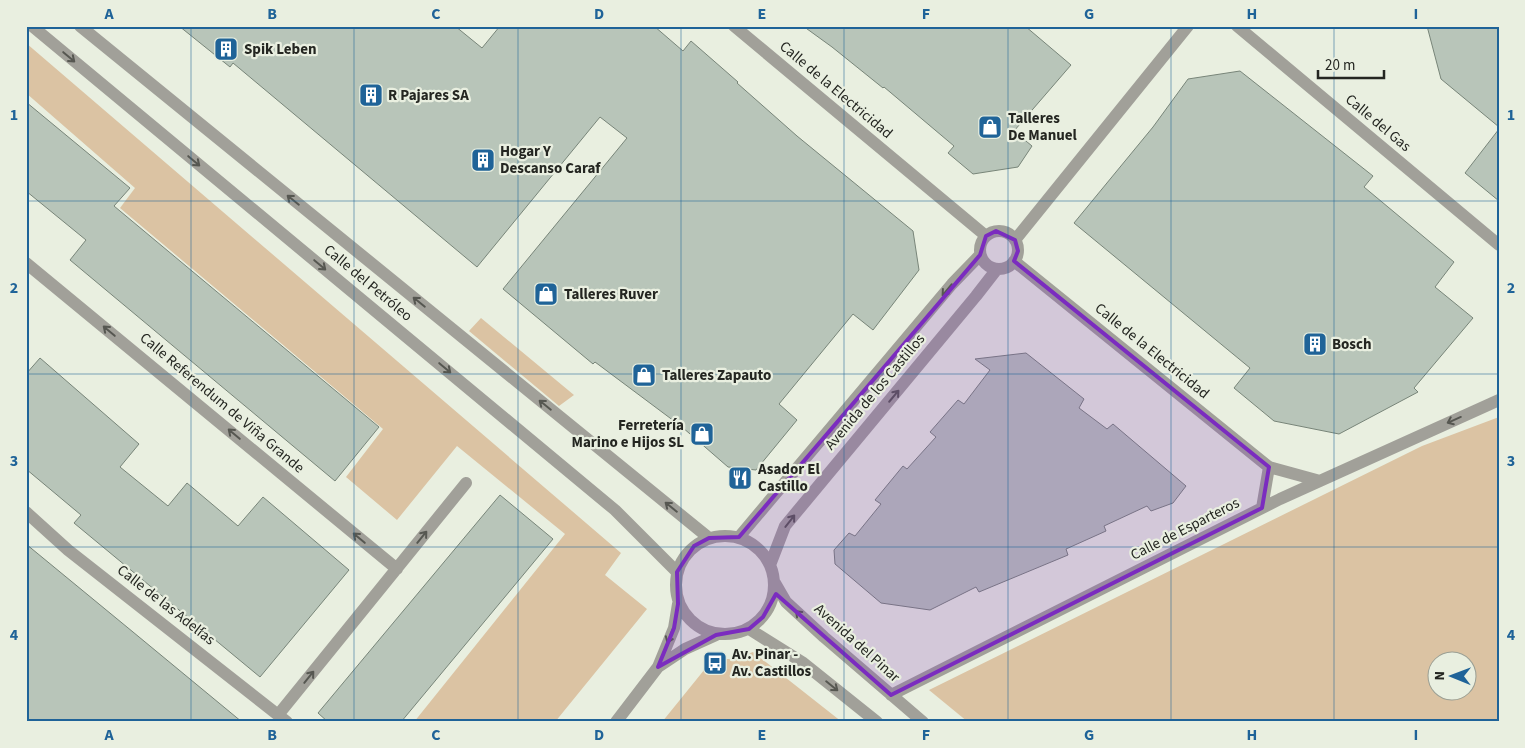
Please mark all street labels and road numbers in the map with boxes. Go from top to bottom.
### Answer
street label: Calle de la Electricidad [775,36,897,144]
street label: Calle del Gas [1341,89,1415,157]
street label: Calle del Petróleo [319,240,417,326]
street label: Calle de la Electricidad [1090,298,1214,404]
street label: Calle Referendum de Viña Grande [135,328,309,478]
street label: Avenida de los Castillos [820,329,930,455]
street label: Calle de Esparteros [1127,492,1243,566]
street label: Calle de las Adelfas [113,560,219,650]
street label: Avenida del Pinar [809,599,905,688]

